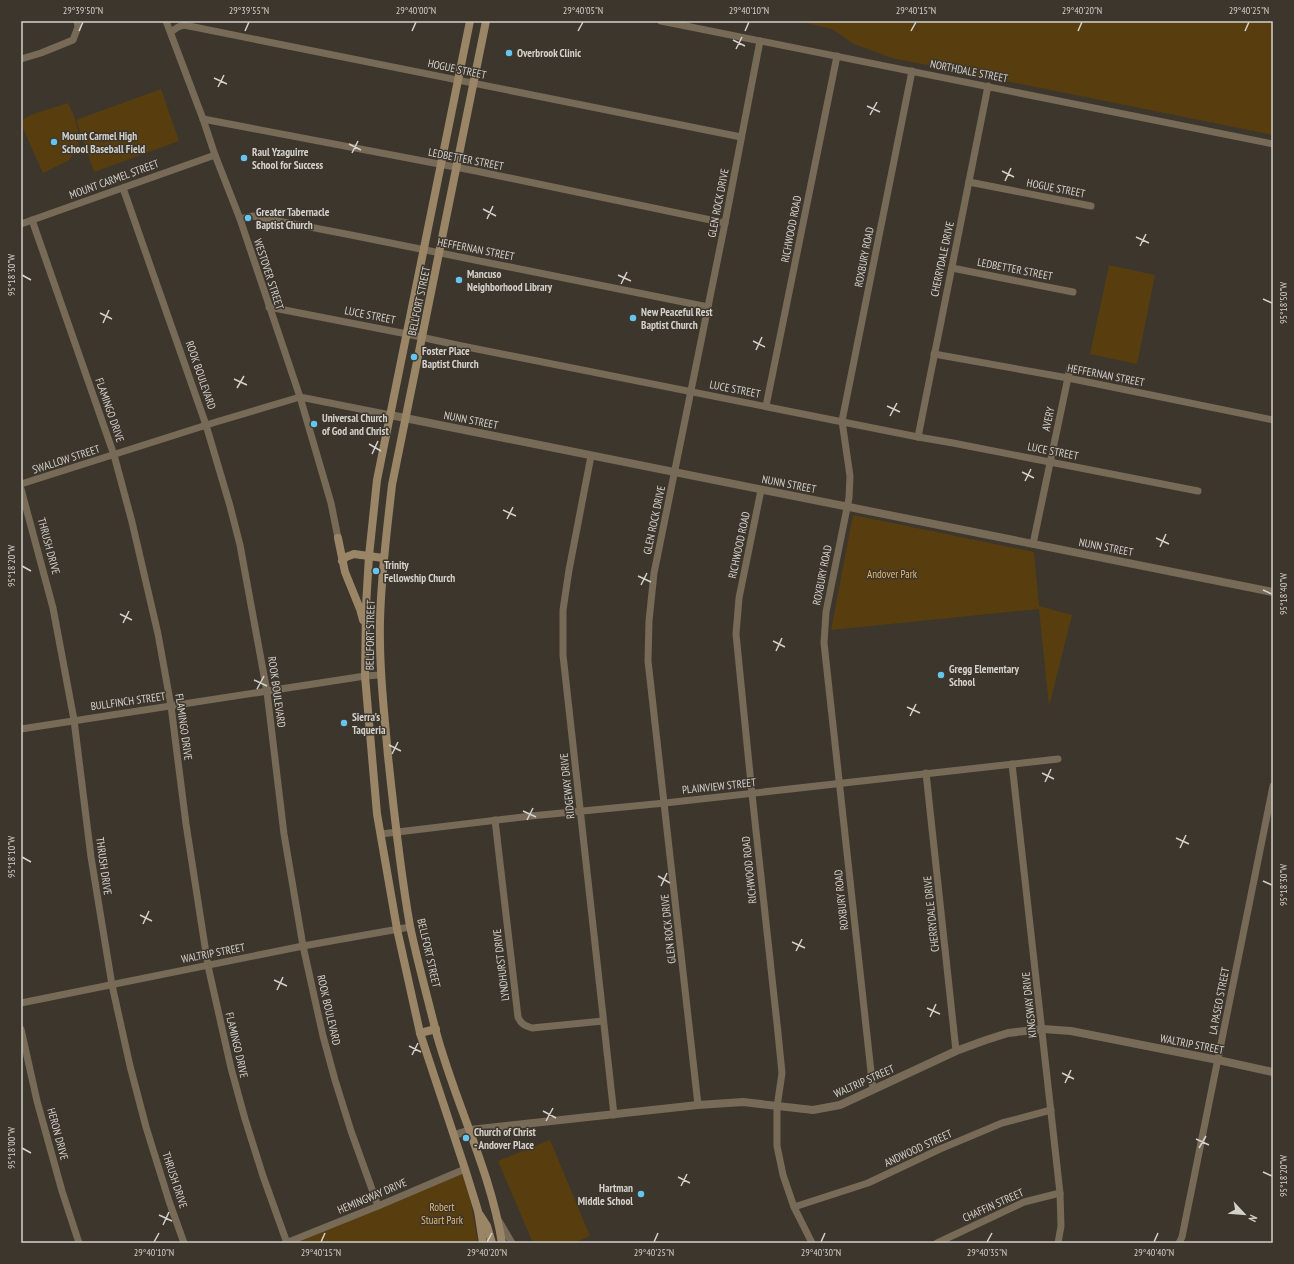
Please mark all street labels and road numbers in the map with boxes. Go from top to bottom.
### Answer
street label: HOGUE STREET [426,56,488,82]
street label: NORTHDALE STREET [929,57,1009,85]
street label: LEDBETTER STREET [427,145,505,173]
street label: MOUNT CARMEL STREET [67,156,161,202]
street label: GLEN ROCK DRIVE [704,167,732,239]
street label: HOGUE STREET [1026,175,1087,201]
street label: RICHWOOD ROAD [778,194,804,264]
street label: CHERRYDALE DRIVE [927,220,957,298]
street label: ROXBURY ROAD [851,226,877,288]
street label: HEFFERNAN STREET [436,235,516,263]
street label: WESTOVER STREET [251,237,287,311]
street label: LEDBETTER STREET [976,255,1054,283]
street label: BELLFORT STREET [405,265,433,337]
street label: LUCE STREET [343,303,397,327]
street label: ROOK BOULEVARD [183,339,219,411]
street label: HEFFERNAN STREET [1066,361,1146,389]
street label: FLAMINGO DRIVE [92,376,128,444]
street label: LUCE STREET [708,377,762,401]
street label: AVERY [1039,406,1057,432]
street label: NUNN STREET [443,408,499,432]
street label: LUCE STREET [1026,439,1080,463]
street label: SWALLOW STREET [30,441,102,476]
street label: NUNN STREET [761,472,817,496]
street label: GLEN ROCK DRIVE [640,484,668,556]
street label: RICHWOOD ROAD [725,510,753,580]
street label: THRUSH DRIVE [35,516,63,576]
street label: NUNN STREET [1078,535,1134,559]
street label: ROXBURY ROAD [809,544,835,606]
street label: BELLFORT STREET [362,600,378,670]
street label: ROOK BOULEVARD [265,656,289,729]
street label: BULLFINCH STREET [90,689,166,713]
street label: FLAMINGO DRIVE [172,693,196,761]
street label: RIDGEWAY DRIVE [557,752,577,820]
street label: PLAINVIEW STREET [681,775,757,797]
street label: RICHWOOD ROAD [738,835,760,905]
street label: THRUSH DRIVE [93,836,115,896]
street label: ROXBURY ROAD [831,869,851,931]
street label: CHERRYDALE DRIVE [920,875,942,953]
street label: GLEN ROCK DRIVE [657,893,679,965]
street label: BELLFORT STREET [414,917,444,989]
street label: LYNDHURST DRIVE [490,928,512,1002]
street label: WALTRIP STREET [180,940,246,966]
street label: LA PASEO STREET [1206,966,1232,1036]
street label: KINGSWAY DRIVE [1019,971,1039,1039]
street label: ROOK BOULEVARD [314,973,344,1047]
street label: FLAMINGO DRIVE [223,1011,251,1080]
street label: WALTRIP STREET [1159,1031,1225,1057]
street label: WALTRIP STREET [832,1061,896,1101]
street label: HERON DRIVE [44,1106,72,1162]
street label: ANDWOOD STREET [882,1126,954,1170]
street label: THRUSH DRIVE [159,1150,191,1210]
street label: HEMINGWAY DRIVE [335,1175,409,1217]
street label: CHAFFIN STREET [960,1185,1026,1225]

